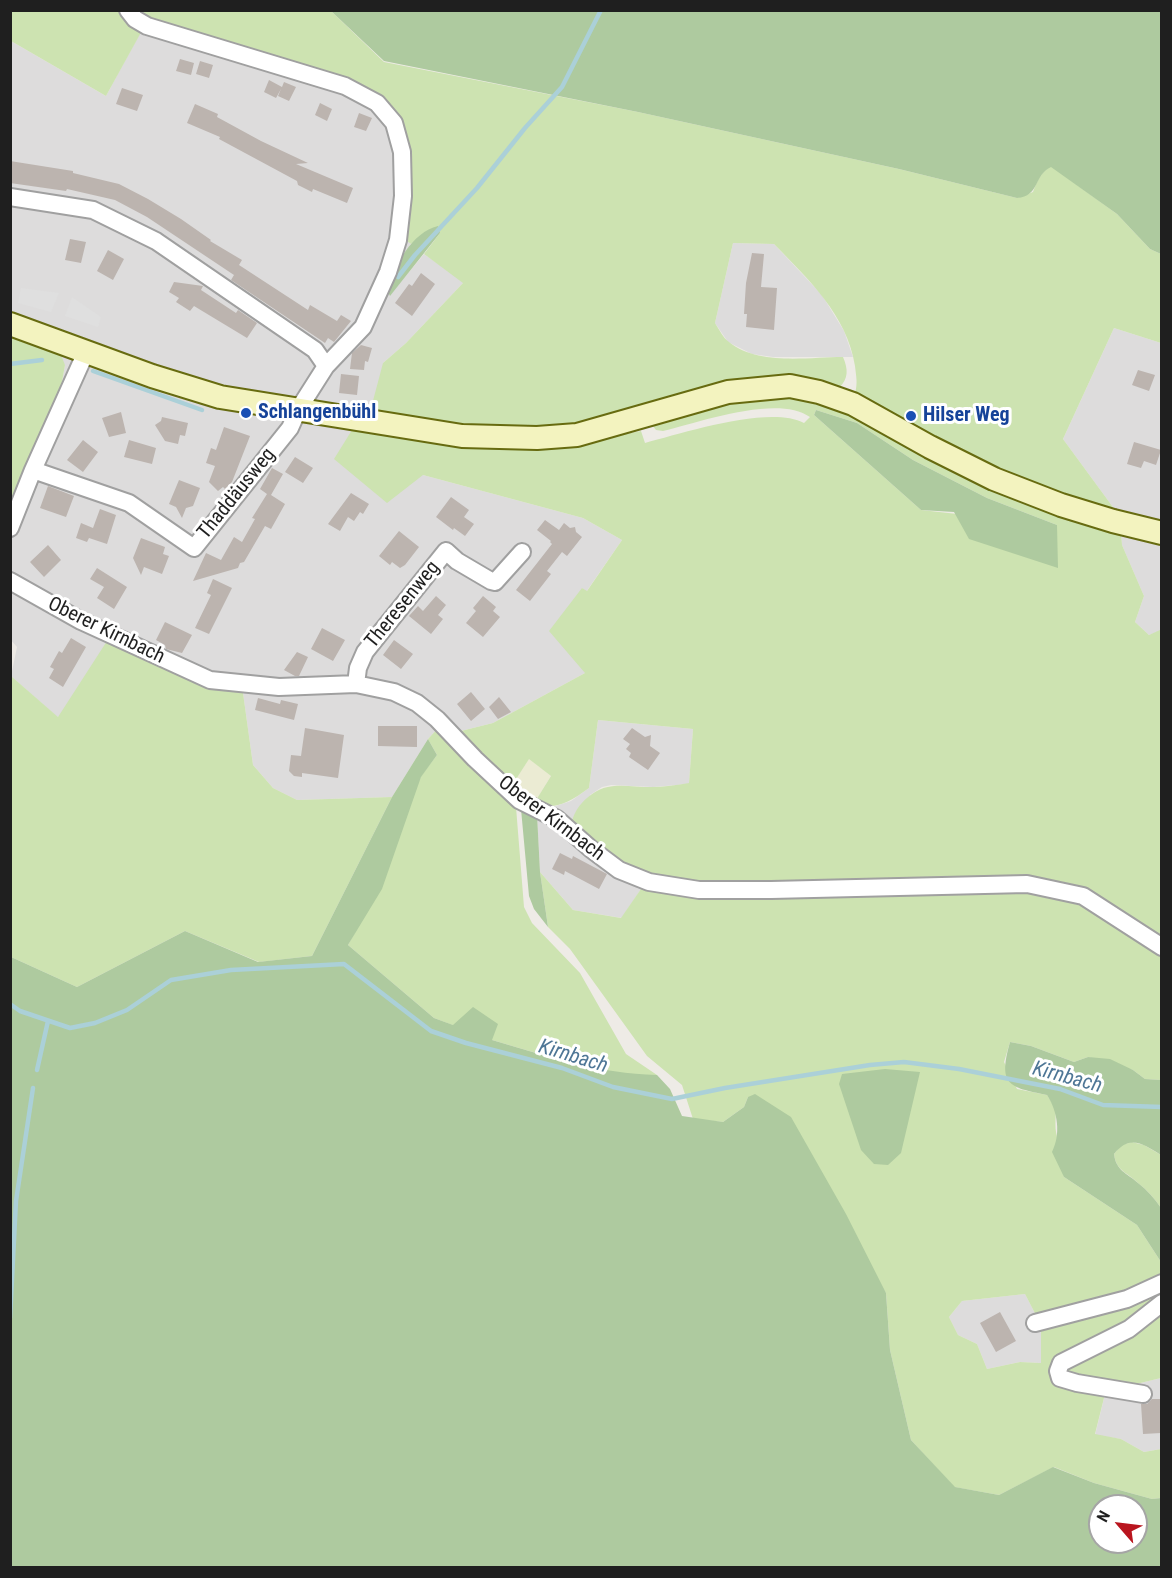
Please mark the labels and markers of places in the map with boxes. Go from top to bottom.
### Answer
place label: Schlangenbühl [258,401,376,425]
place label: Hilser Weg [923,404,1010,428]
marker: Schlangenbühl [239,406,253,420]
marker: Hilser Weg [904,409,918,423]

